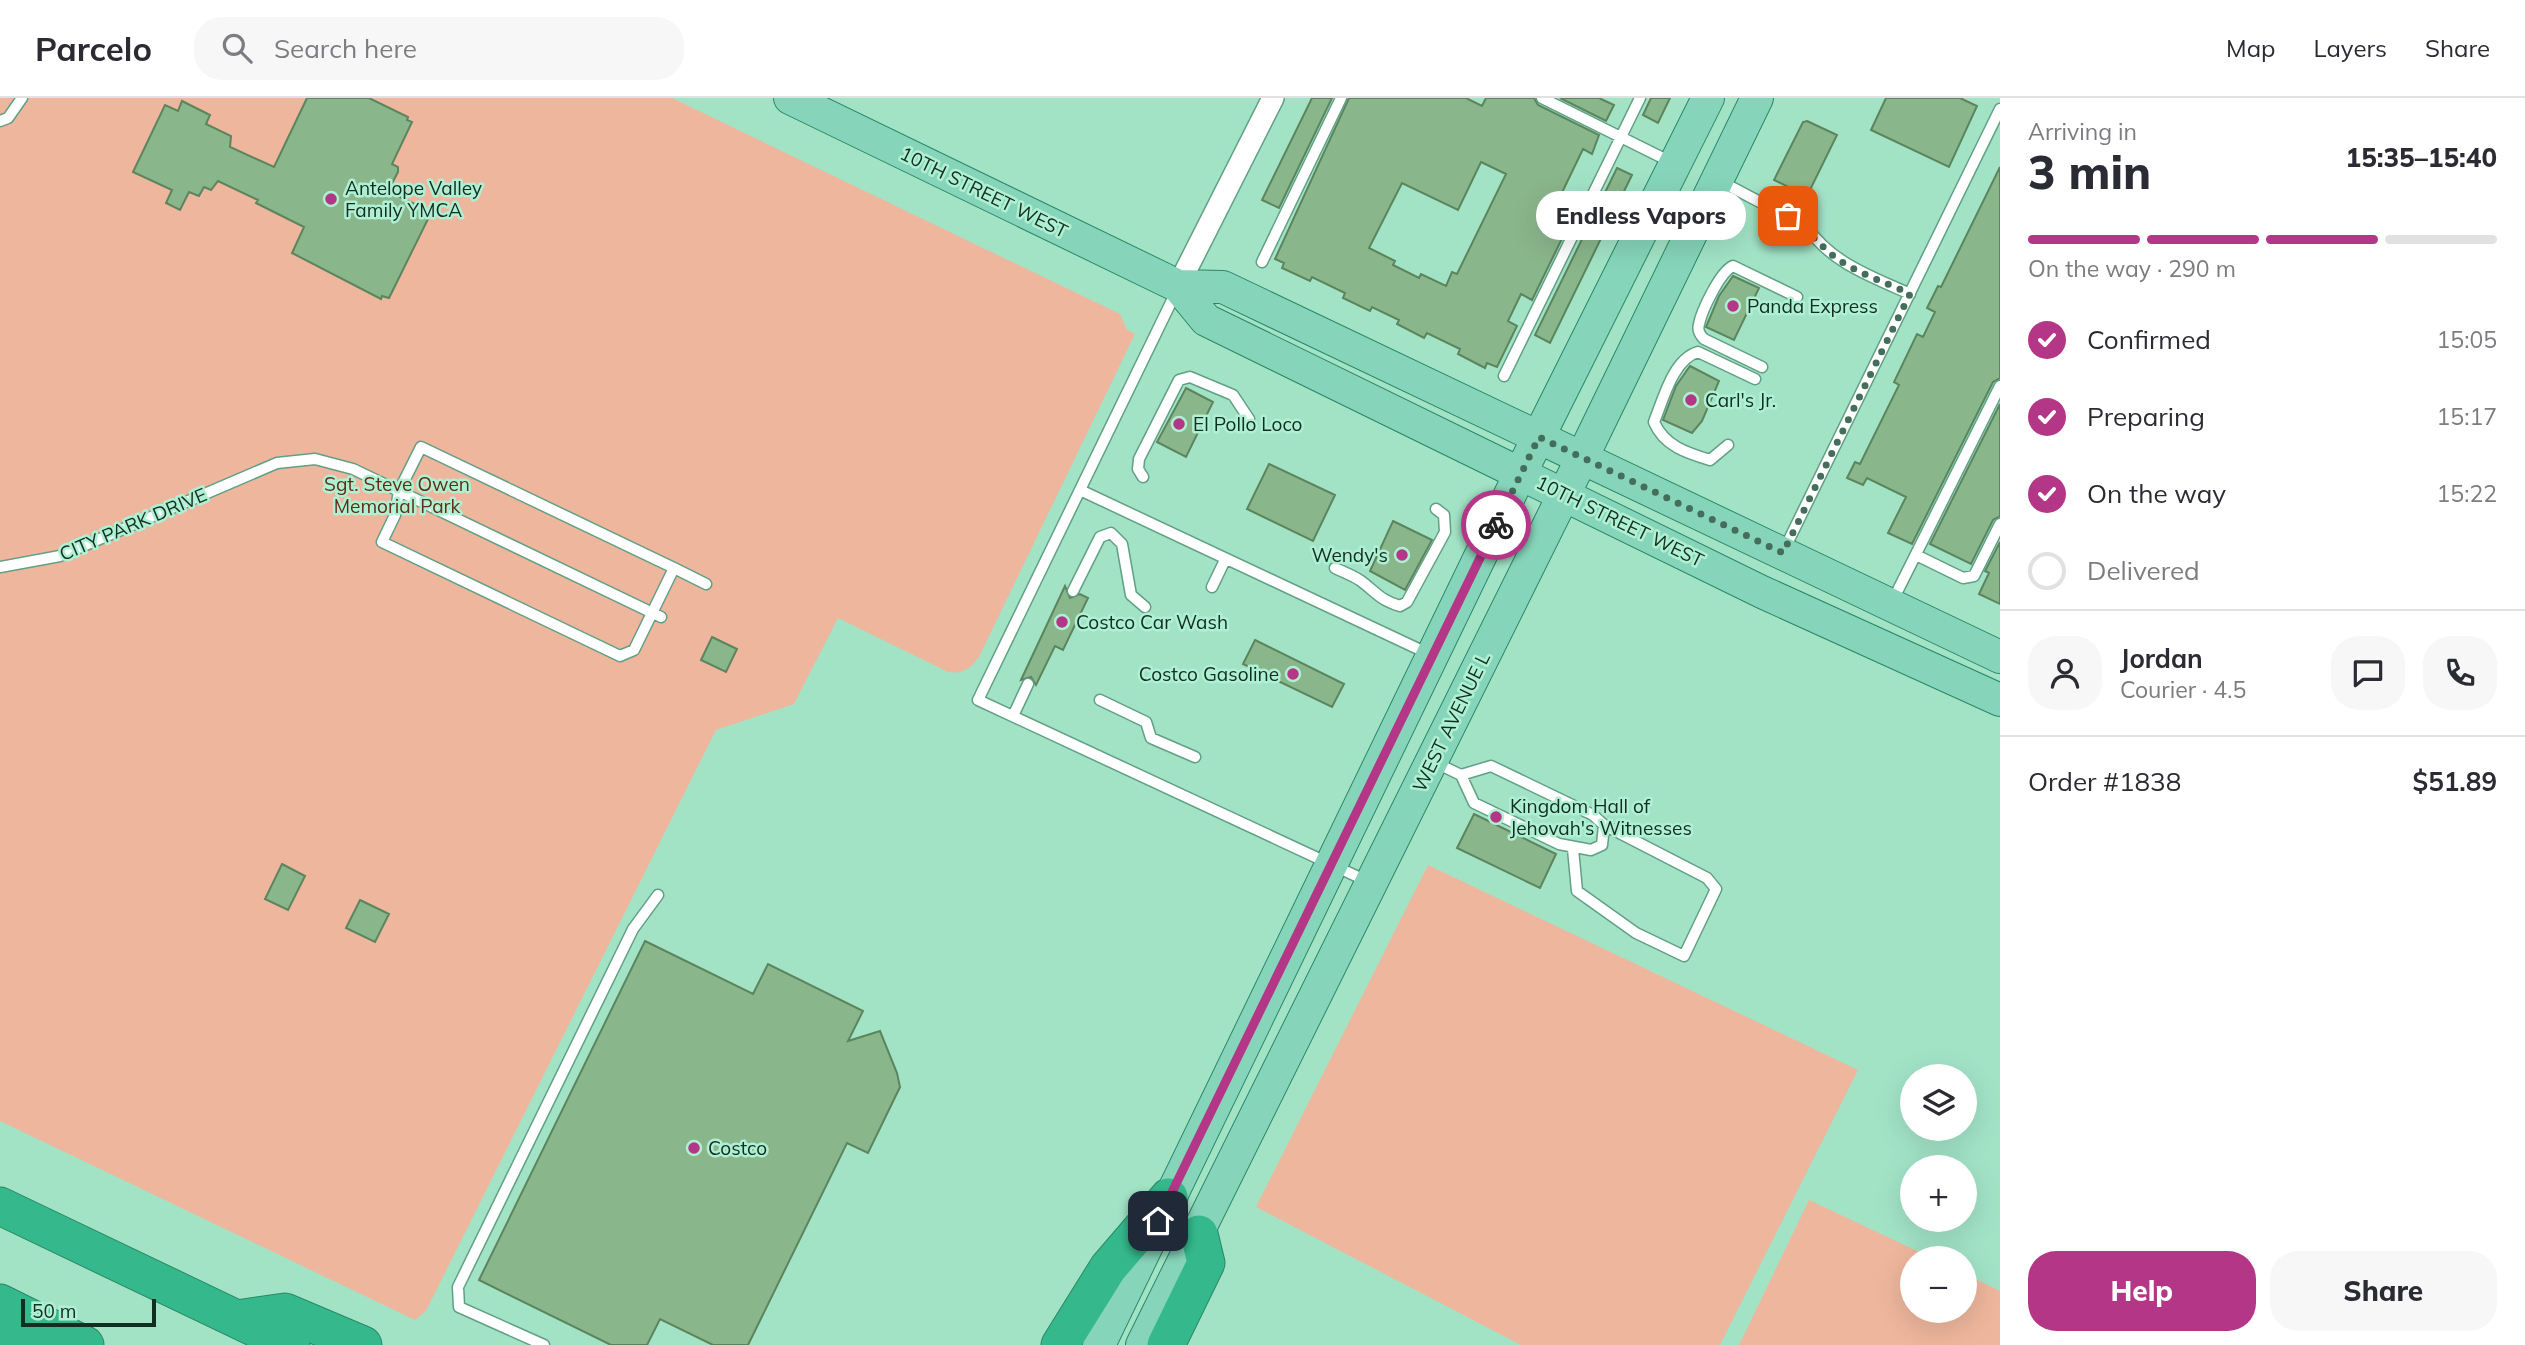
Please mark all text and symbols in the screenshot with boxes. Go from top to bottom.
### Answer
search box [194,17,684,80]
text: Parcelo [35,28,152,69]
icon: search [218,29,256,67]
text: Search here [274,32,417,65]
text: Map [2226,33,2275,63]
text: Layers [2313,33,2387,63]
text: Share [2425,33,2490,63]
text: Arriving in [2028,117,2137,146]
street label: 10TH STREET WEST [896,141,1072,243]
text: 15:35–15:40 [2346,141,2497,174]
text: 3 min [2028,143,2151,201]
place label: Antelope Valley Family YMCA [345,176,482,222]
pin [1758,186,1818,246]
marker: Antelope Valley Family YMCA [323,191,339,207]
callout: Endless Vapors [1536,192,1746,240]
icon: bag [1769,197,1807,235]
text: Endless Vapors [1556,201,1726,230]
text: On the way · 290 m [2028,254,2236,283]
place label: Panda Express [1747,294,1878,318]
marker: Panda Express [1725,298,1741,314]
icon: check [2028,321,2066,359]
text: Confirmed [2087,323,2211,356]
text: 15:05 [2437,325,2497,354]
place label: Carl's Jr. [1705,388,1776,412]
marker: Carl's Jr. [1683,392,1699,408]
icon: check [2028,398,2066,436]
text: Preparing [2087,400,2205,433]
text: 15:17 [2437,402,2497,431]
place label: El Pollo Loco [1193,412,1302,436]
marker: El Pollo Loco [1171,416,1187,432]
street label: 10TH STREET WEST [1532,470,1708,572]
park label: Sgt. Steve Owen Memorial Park [324,472,470,518]
icon: check [2028,475,2066,513]
text: On the way [2087,477,2226,510]
text: 15:22 [2437,479,2497,508]
street label: CITY PARK DRIVE [56,482,210,566]
courier [1461,490,1531,560]
icon: bike [1477,506,1515,544]
place label: Wendy's [1311,543,1388,567]
marker: Wendy's [1394,547,1410,563]
text: Delivered [2087,554,2200,587]
place label: Costco Car Wash [1076,610,1228,634]
marker: Costco Car Wash [1054,614,1070,630]
button: person [2028,636,2102,710]
button: chat [2331,636,2405,710]
button: phone [2423,636,2497,710]
text: Jordan [2120,642,2203,675]
street label: WEST AVENUE L [1407,648,1495,796]
place label: Costco Gasoline [1139,662,1279,686]
marker: Costco Gasoline [1285,666,1301,682]
text: Courier · 4.5 [2120,675,2246,704]
text: Order #1838 [2028,765,2181,798]
text: $51.89 [2413,765,2497,798]
place label: Kingdom Hall of Jehovah's Witnesses [1510,794,1692,840]
marker: Kingdom Hall of Jehovah's Witnesses [1488,809,1504,825]
map controls [1900,1064,1977,1323]
button: layers [1900,1064,1977,1141]
place label: Costco [708,1136,767,1160]
marker: Costco [686,1140,702,1156]
button: + [1900,1155,1977,1232]
pin [1128,1191,1188,1251]
icon: home [1139,1202,1177,1240]
button: − [1900,1246,1977,1323]
button: Help [2028,1251,2256,1331]
button: Share [2270,1251,2497,1331]
scale bar [21,1296,156,1328]
text: 50 m [32,1299,76,1323]

